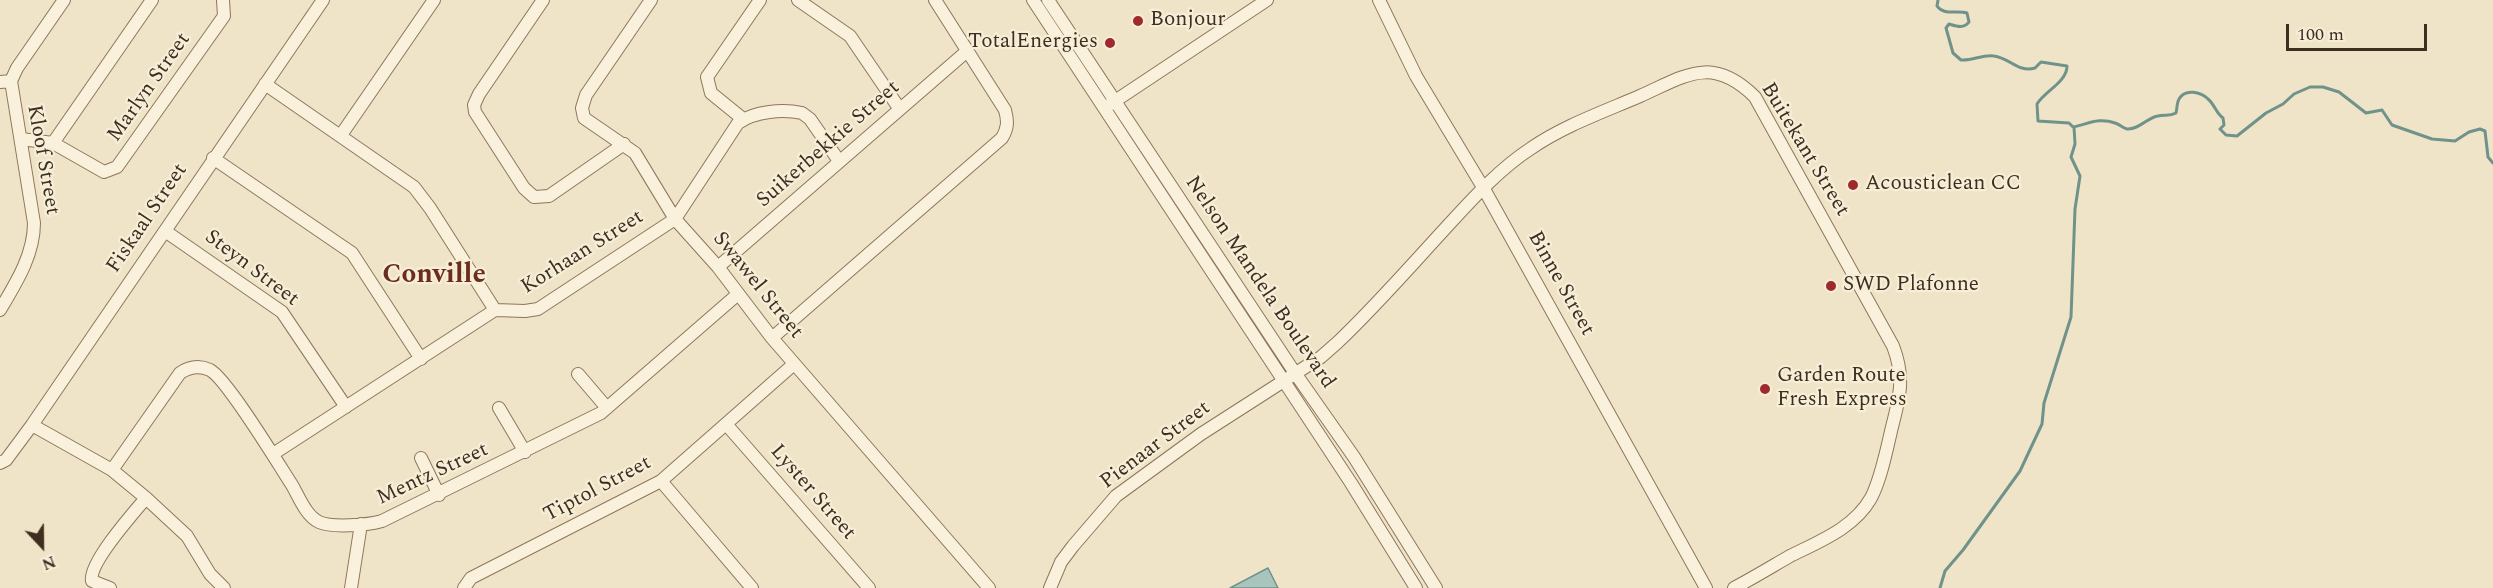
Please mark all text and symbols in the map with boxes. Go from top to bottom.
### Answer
place label: Bonjour [1150,8,1226,34]
scale bar [2289,12,2430,50]
marker: Bonjour [1131,14,1145,28]
text: 100 m [2297,21,2344,48]
street label: Marlyn Street [103,29,197,147]
place label: TotalEnergies [968,30,1098,56]
marker: TotalEnergies [1103,36,1117,50]
street label: Suikerbekkie Street [752,76,906,214]
street label: Buitekant Street [1754,79,1854,221]
street label: Kloof Street [20,103,64,217]
street label: Fiskaal Street [102,159,194,279]
street label: Nelson Mandela Boulevard [1178,172,1340,394]
place label: Acousticlean CC [1865,172,2021,198]
marker: Acousticlean CC [1846,178,1860,192]
street label: Korhaan Street [517,205,649,301]
street label: Steyn Street [199,225,303,313]
street label: Swawel Street [706,227,808,345]
street label: Binne Street [1521,227,1599,341]
district label: Conville [382,261,486,293]
place label: SWD Plafonne [1843,273,1979,299]
marker: SWD Plafonne [1824,279,1838,293]
place label: Garden Route Fresh Express [1777,364,1907,414]
marker: Garden Route Fresh Express [1758,382,1772,396]
street label: Pienaar Street [1096,396,1216,496]
street label: Mentz Street [373,438,493,512]
street label: Lyster Street [764,440,860,546]
street label: Tiptol Street [540,451,656,529]
north arrow [12,516,72,576]
text: N [38,549,59,576]

